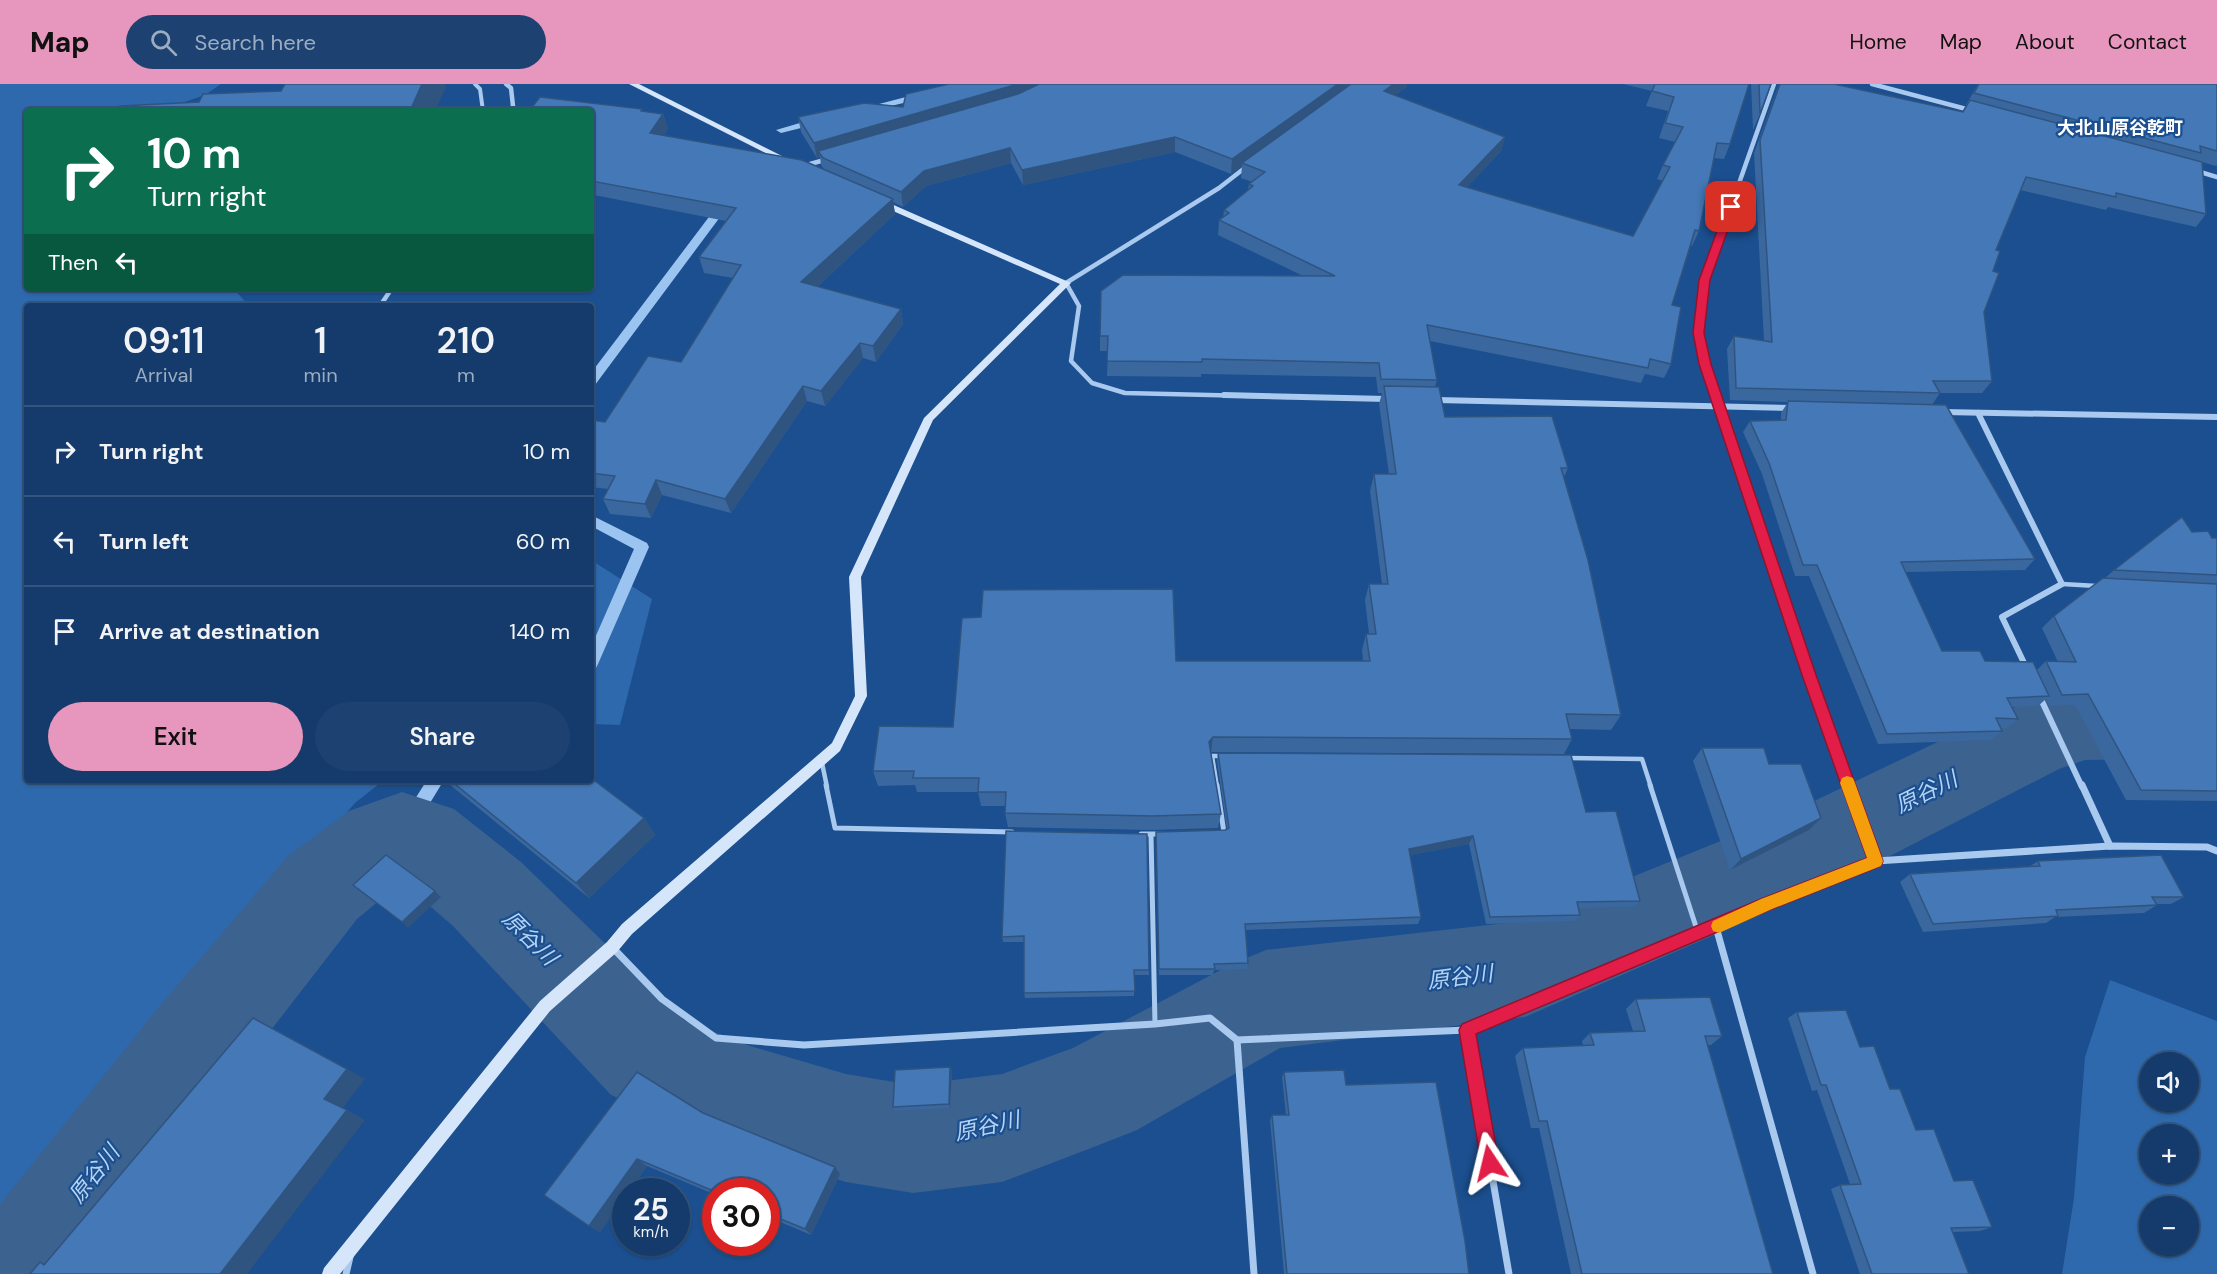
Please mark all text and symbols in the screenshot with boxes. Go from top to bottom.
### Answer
search box [126,15,546,69]
text: Map [30,24,90,61]
icon: search [147,26,180,59]
text: Search here [195,28,316,57]
text: Home [1849,28,1907,56]
text: Map [1940,28,1982,56]
text: About [2015,28,2075,56]
text: Contact [2108,28,2187,56]
district label: 大北山原谷乾町 [2057,116,2183,140]
text: 10 m [147,126,241,181]
icon: right [48,132,126,210]
text: Turn right [147,179,267,214]
pin [1705,181,1756,232]
icon: arrive [1714,190,1747,223]
icon: left [110,246,143,279]
text: Then [48,248,98,277]
text: 09:11 [123,317,205,364]
text: 1 [314,317,327,364]
text: 210 [437,317,495,364]
text: Arrival [135,362,193,388]
text: min [304,362,338,388]
text: m [457,362,475,388]
icon: right [48,435,81,468]
text: Turn right [99,437,204,466]
text: 10 m [523,437,570,466]
icon: left [48,525,81,558]
text: Turn left [99,527,189,556]
text: 60 m [516,527,570,556]
icon: arrive [48,615,81,648]
text: Arrive at destination [99,617,320,646]
text: 140 m [509,617,570,646]
button: Exit [48,702,303,771]
button: Share [315,702,570,771]
water label: 原谷川 [1890,764,1964,820]
water label: 原谷川 [496,904,565,973]
water label: 原谷川 [1425,958,1496,995]
map controls [2139,1052,2199,1256]
button: sound [2139,1052,2199,1112]
water label: 原谷川 [952,1105,1024,1147]
button: + [2139,1124,2199,1184]
position arrow [1458,1131,1522,1195]
water label: 原谷川 [62,1137,127,1209]
speed limit sign: 30 [702,1178,780,1256]
text: 25 [633,1190,669,1229]
button: − [2139,1196,2199,1256]
text: km/h [633,1222,669,1242]

